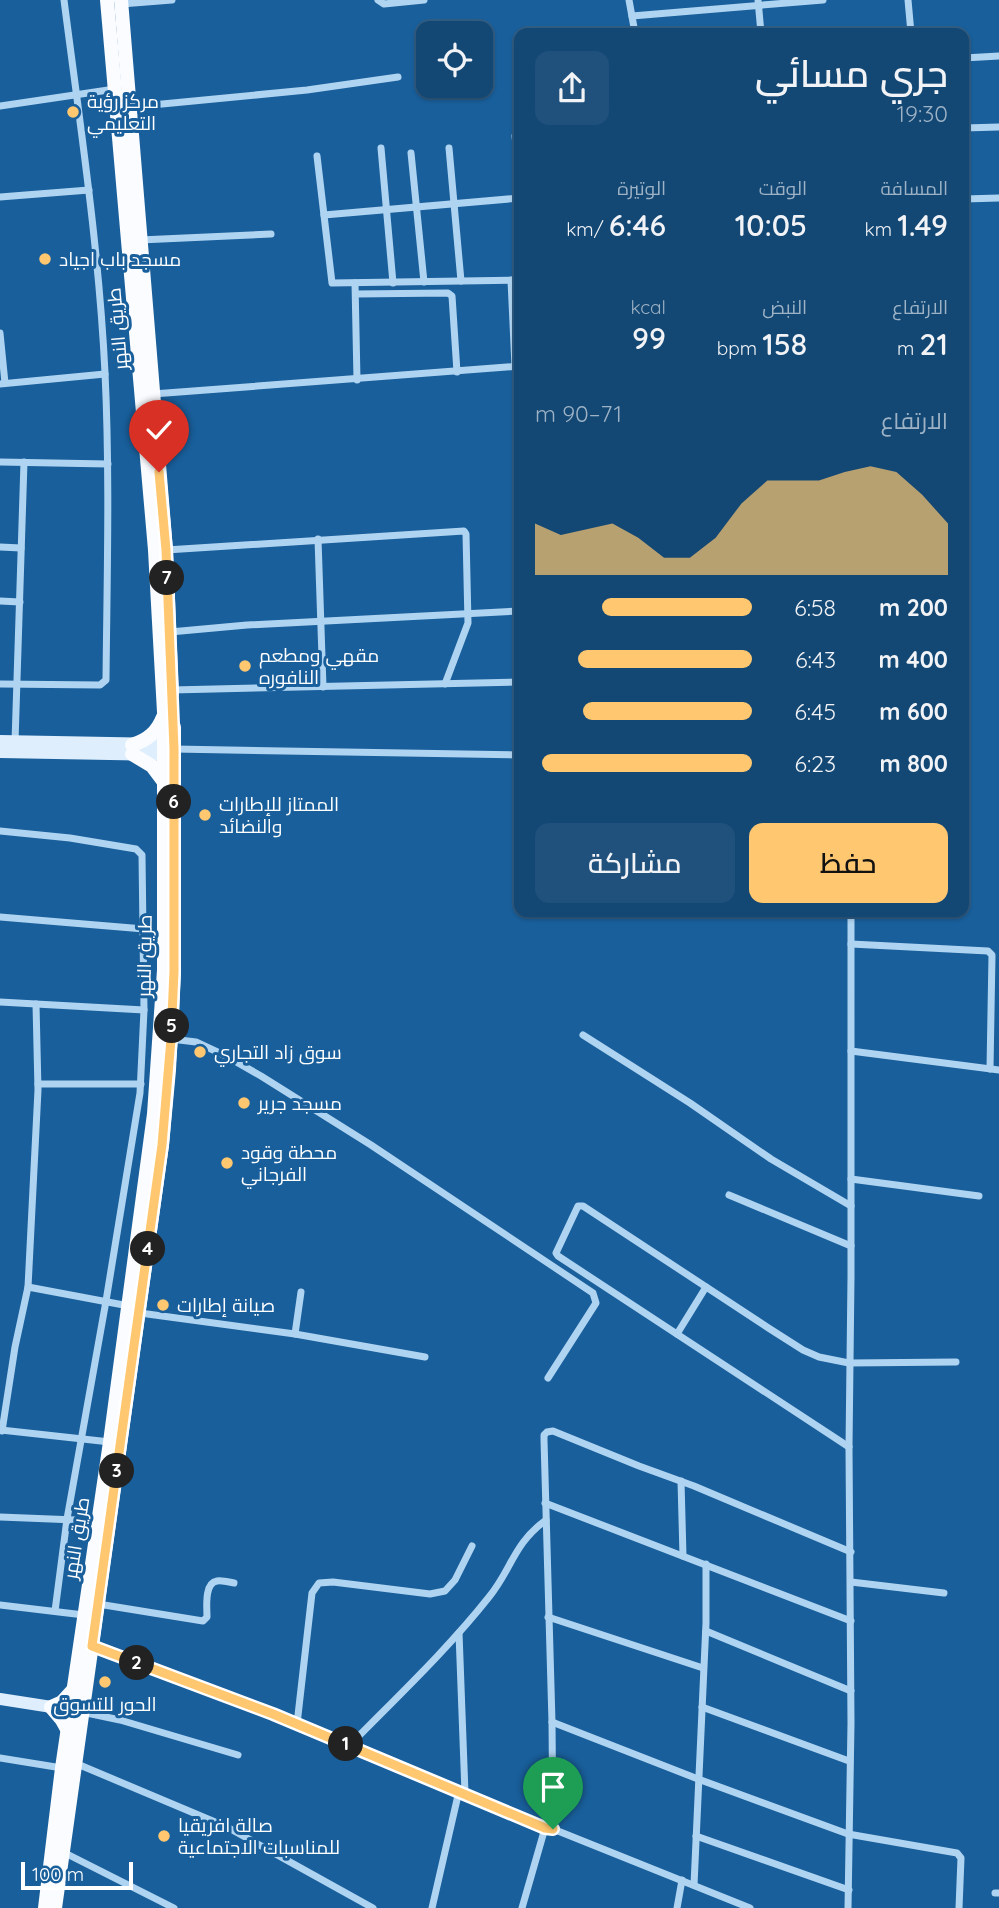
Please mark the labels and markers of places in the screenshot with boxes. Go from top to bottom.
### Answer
place label: مركز رؤية التعليمي [87,89,159,138]
marker: مركز رؤية التعليمي [65,104,81,120]
place label: مسجد باب اجياد [59,247,181,271]
marker: مسجد باب اجياد [37,251,53,267]
pin [129,400,189,472]
pin: 7 [150,560,184,596]
place label: مقهي ومطعم النافوره [259,643,379,689]
marker: مقهي ومطعم النافوره [237,658,253,674]
pin: 6 [156,784,192,820]
place label: الممتاز للإطارات والنضائد [219,792,339,838]
marker: الممتاز للإطارات والنضائد [197,807,213,823]
pin: 5 [154,1009,190,1044]
place label: سوق زاد التجاري [214,1040,342,1067]
marker: سوق زاد التجاري [192,1044,208,1060]
place label: مسجد جرير [257,1091,342,1115]
marker: مسجد جرير [236,1095,252,1111]
place label: محطة وقود الفرجاني [241,1140,337,1189]
marker: محطة وقود الفرجاني [219,1155,235,1171]
pin: 4 [130,1232,166,1266]
place label: صيانة إطارات [177,1293,275,1317]
marker: صيانة إطارات [155,1297,171,1313]
pin: 3 [100,1454,134,1488]
pin: 2 [120,1646,154,1680]
marker: الحور للتسوق [97,1674,113,1690]
place label: الحور للتسوق [53,1692,157,1717]
pin: 1 [328,1726,364,1762]
pin [523,1757,583,1829]
place label: صالة افريقيا للمناسبات الاجتماعية [178,1813,340,1859]
marker: صالة افريقيا للمناسبات الاجتماعية [156,1828,172,1844]

